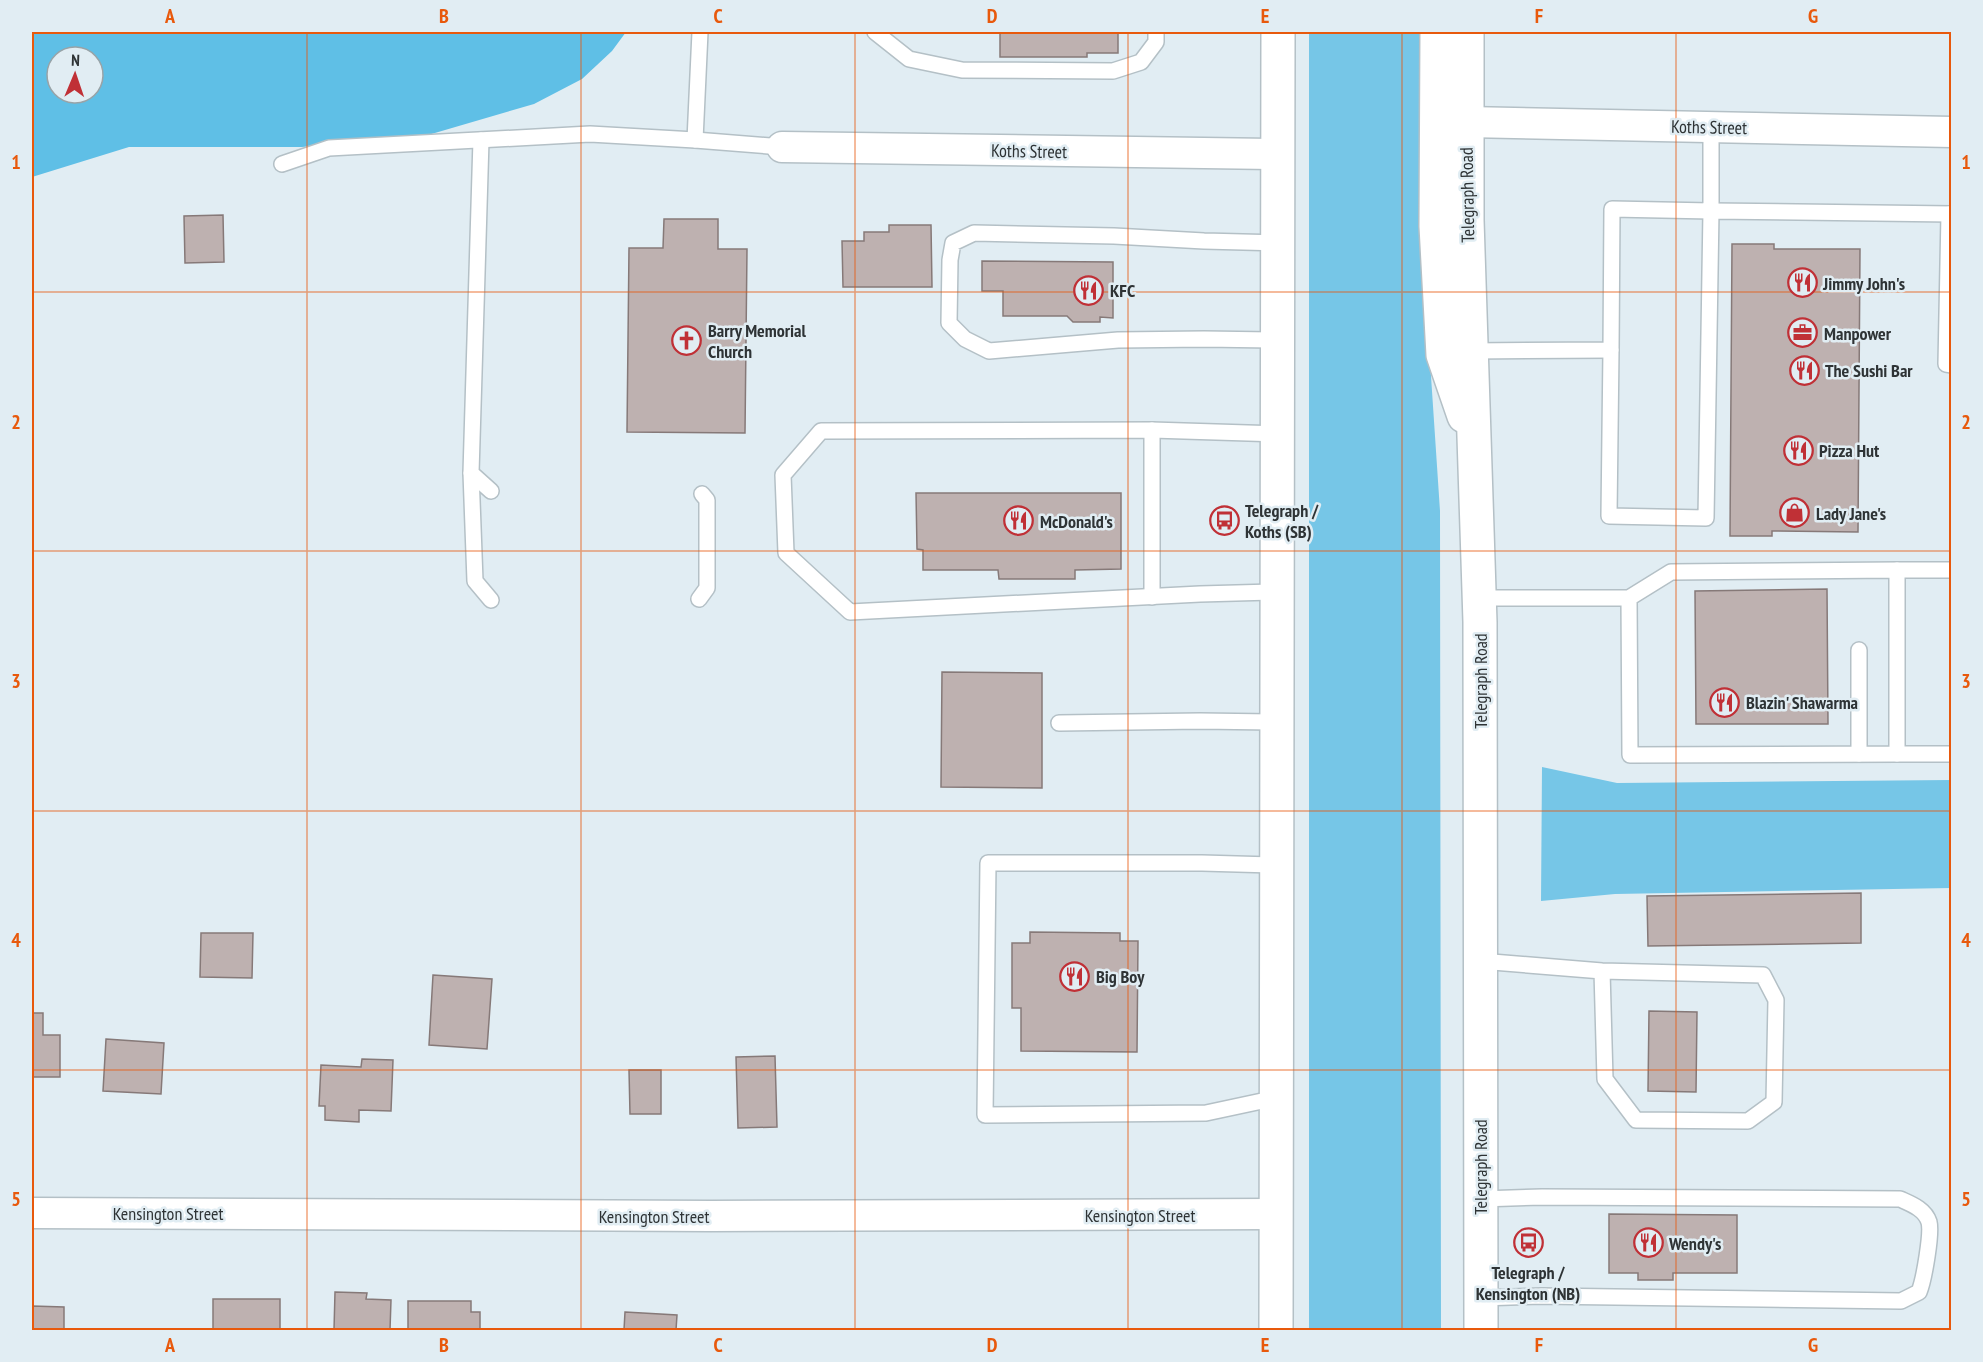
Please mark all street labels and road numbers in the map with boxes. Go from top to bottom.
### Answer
street label: Koths Street [1671,115,1747,139]
street label: Koths Street [991,139,1067,163]
street label: Telegraph Road [1455,147,1479,243]
street label: Telegraph Road [1469,633,1492,729]
street label: Telegraph Road [1469,1119,1492,1215]
street label: Kensington Street [113,1202,223,1225]
street label: Kensington Street [1085,1204,1195,1227]
street label: Kensington Street [599,1205,709,1228]

